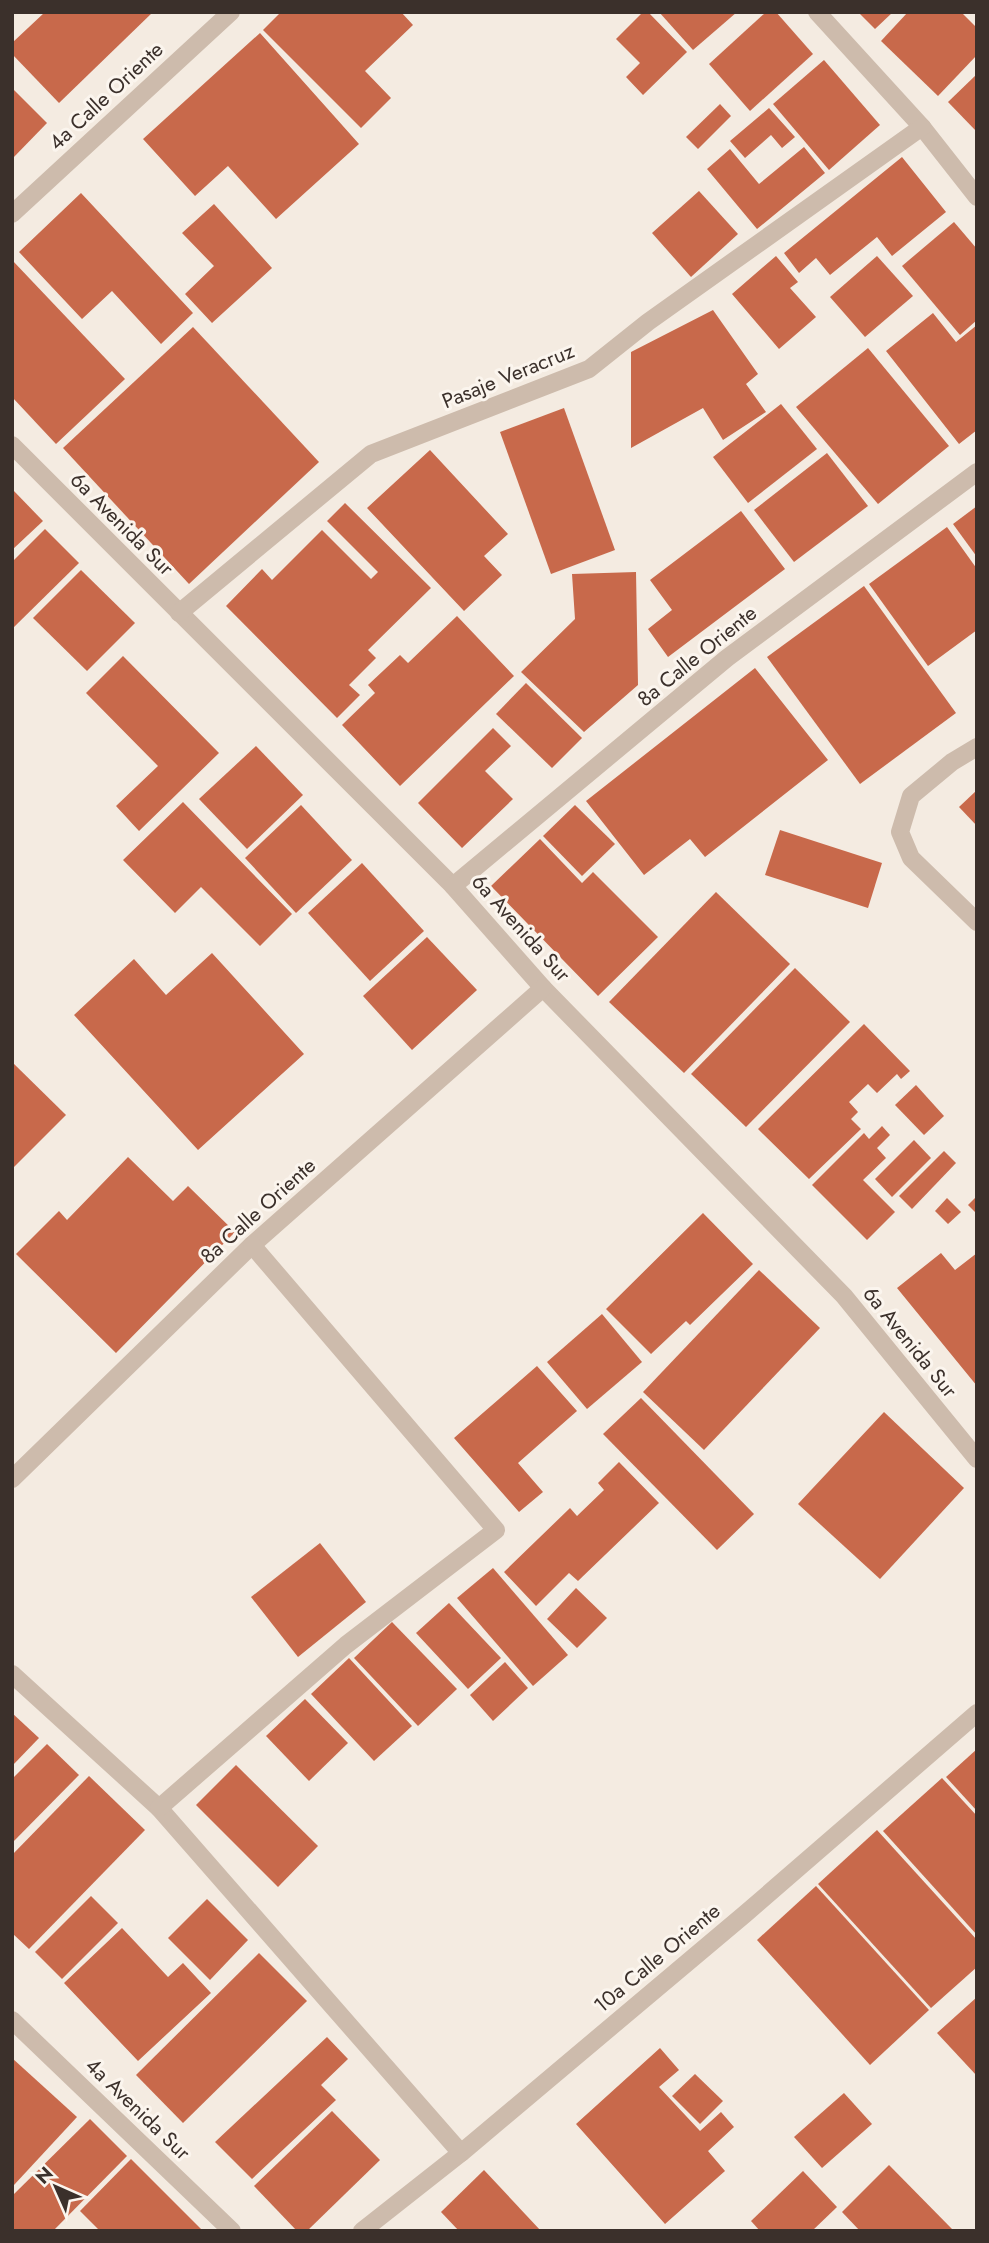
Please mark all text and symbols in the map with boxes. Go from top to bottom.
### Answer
street label: 4a Calle Oriente [42,35,170,157]
street label: Pasaje Veracruz [437,336,579,416]
street label: 6a Avenida Sur [63,465,181,583]
street label: 8a Calle Oriente [631,598,763,714]
street label: 6a Avenida Sur [464,868,578,989]
street label: 8a Calle Oriente [194,1151,322,1271]
street label: 6a Avenida Sur [856,1280,965,1405]
street label: 10a Calle Oriente [587,1896,727,2020]
street label: 4a Avenida Sur [79,2051,198,2168]
north arrow [21,2152,91,2222]
text: N [29,2160,59,2190]

